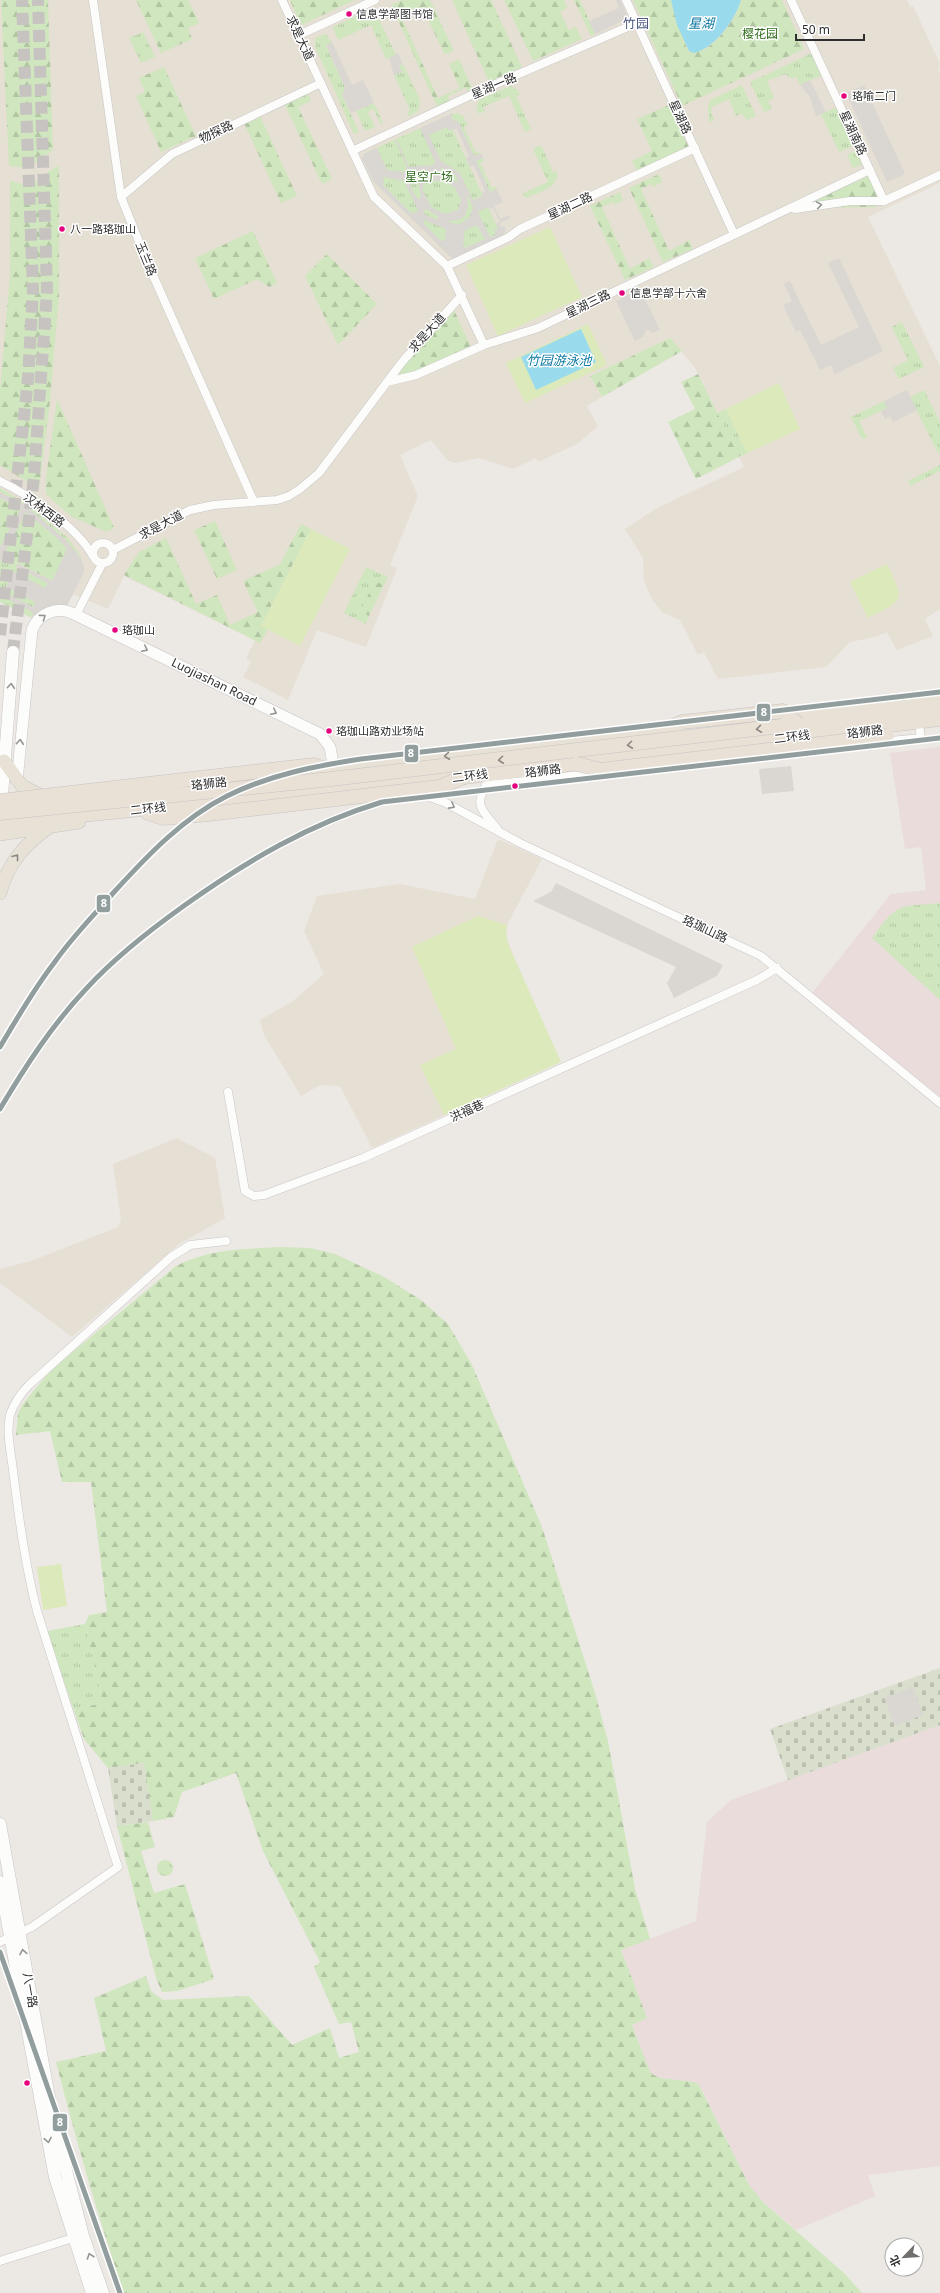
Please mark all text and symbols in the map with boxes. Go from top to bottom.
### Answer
place label: 信息学部图书馆 [356,6,433,21]
marker: 信息学部图书馆 [344,9,354,19]
street label: 求是大道 [283,12,318,63]
district label: 竹园 [623,14,649,32]
water label: 星湖 [688,14,716,32]
scale bar [796,16,864,42]
text: 50 m [802,21,830,38]
park label: 樱花园 [742,25,778,42]
street label: 星湖一路 [468,68,519,103]
place label: 珞喻二门 [852,88,896,103]
marker: 珞喻二门 [839,91,849,101]
street label: 星湖路 [665,97,696,137]
street label: 星湖南路 [836,107,871,158]
street label: 物探路 [196,116,236,147]
park label: 星空广场 [405,168,453,185]
street label: 星湖二路 [544,188,595,223]
one-way arrow [815,201,822,209]
place label: 八一路珞珈山 [70,221,136,236]
marker: 八一路珞珈山 [57,224,67,234]
street label: 玉兰路 [132,239,161,279]
street label: 星湖三路 [562,285,613,322]
place label: 信息学部十六舍 [630,285,707,300]
marker: 信息学部十六舍 [617,288,627,298]
street label: 求是大道 [404,309,449,356]
water label: 竹园游泳池 [526,351,593,369]
street label: 汉林西路 [20,488,69,531]
street label: 求是大道 [136,506,186,543]
one-way arrow [38,615,45,622]
place label: 珞珈山 [122,622,155,637]
marker: 珞珈山 [110,625,120,635]
one-way arrow [140,644,148,651]
street label: Luojiashan Road [169,653,260,710]
one-way arrow [6,683,15,689]
line badge: 8 [756,703,771,722]
text: 8 [761,704,767,719]
one-way arrow [270,707,277,715]
street label: 珞狮路 [846,721,884,742]
place label: 珞珈山路劝业场站 [336,723,424,738]
one-way arrow [756,724,762,733]
marker: 珞珈山路劝业场站 [324,726,334,736]
street label: 二环线 [773,726,811,747]
one-way arrow [16,739,25,745]
one-way arrow [627,740,633,749]
line badge: 8 [404,744,419,763]
text: 8 [408,745,414,760]
one-way arrow [444,751,450,760]
one-way arrow [498,755,504,764]
street label: 珞狮路 [524,760,562,781]
street label: 二环线 [451,765,489,786]
street label: 珞狮路 [190,773,228,794]
unlabelled marker [510,781,520,791]
street label: 二环线 [129,798,167,819]
one-way arrow [447,801,455,809]
one-way arrow [11,855,18,862]
line badge: 8 [96,894,111,913]
text: 8 [101,895,107,910]
street label: 珞珈山路 [680,911,731,946]
street label: 洪福巷 [447,1095,487,1126]
one-way arrow [19,1949,28,1955]
street label: 八一路 [19,1971,42,2009]
unlabelled marker [22,2078,32,2088]
line badge: 8 [52,2113,68,2132]
text: 8 [57,2114,63,2129]
one-way arrow [43,2137,52,2143]
north arrow [884,2237,924,2277]
one-way arrow [86,2253,94,2260]
text: 北 [885,2253,904,2270]

